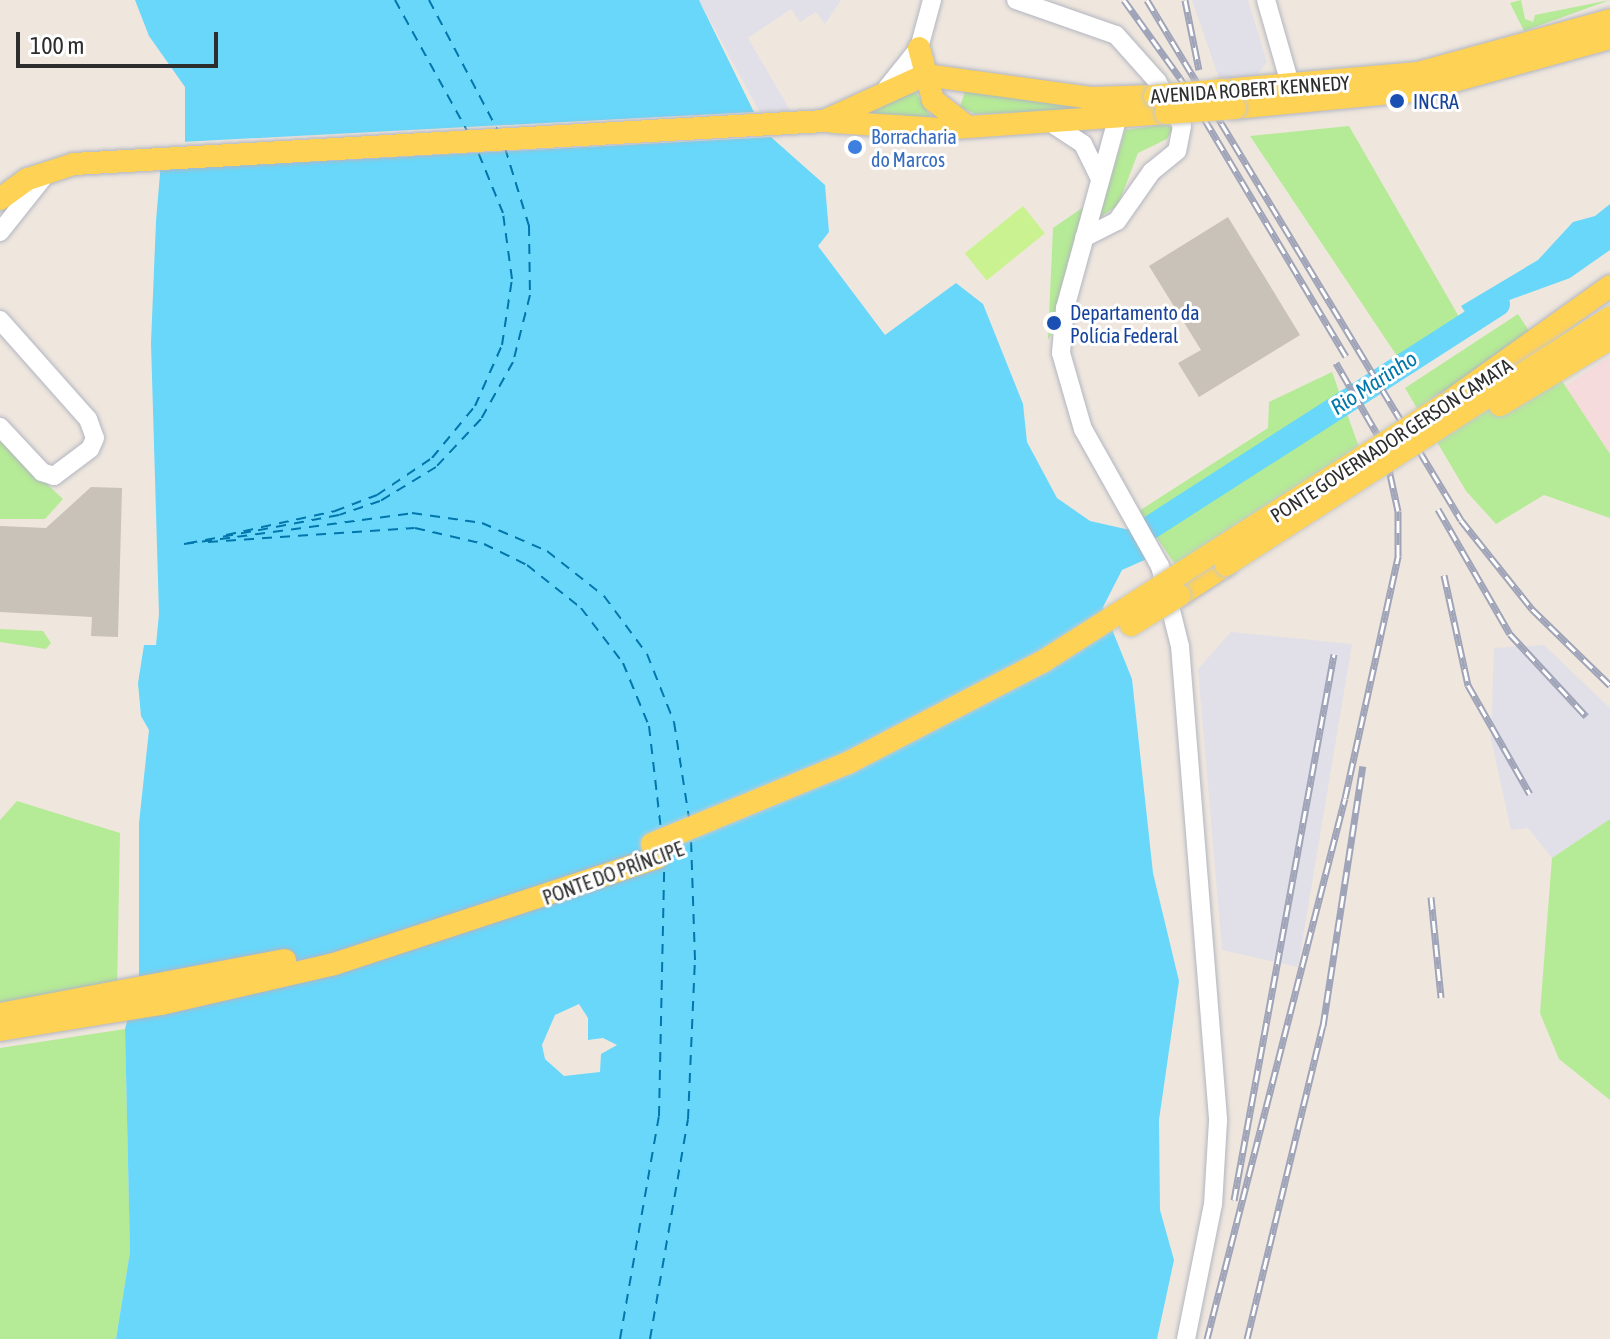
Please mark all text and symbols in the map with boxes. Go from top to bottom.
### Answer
scale bar [20,16,222,66]
text: 100 m [30,32,84,59]
street label: AVENIDA ROBERT KENNEDY [1150,70,1350,108]
place label: INCRA [1413,89,1459,113]
marker: INCRA [1388,92,1406,110]
place label: Borracharia do Marcos [871,124,957,171]
marker: Borracharia do Marcos [846,138,864,156]
place label: Departamento da Polícia Federal [1070,300,1199,347]
marker: Departamento da Polícia Federal [1045,314,1063,332]
water label: Rio Marinho [1326,345,1422,421]
street label: PONTE GOVERNADOR GERSON CAMATA [1266,353,1516,527]
street label: PONTE DO PRÍNCIPE [539,836,687,910]

